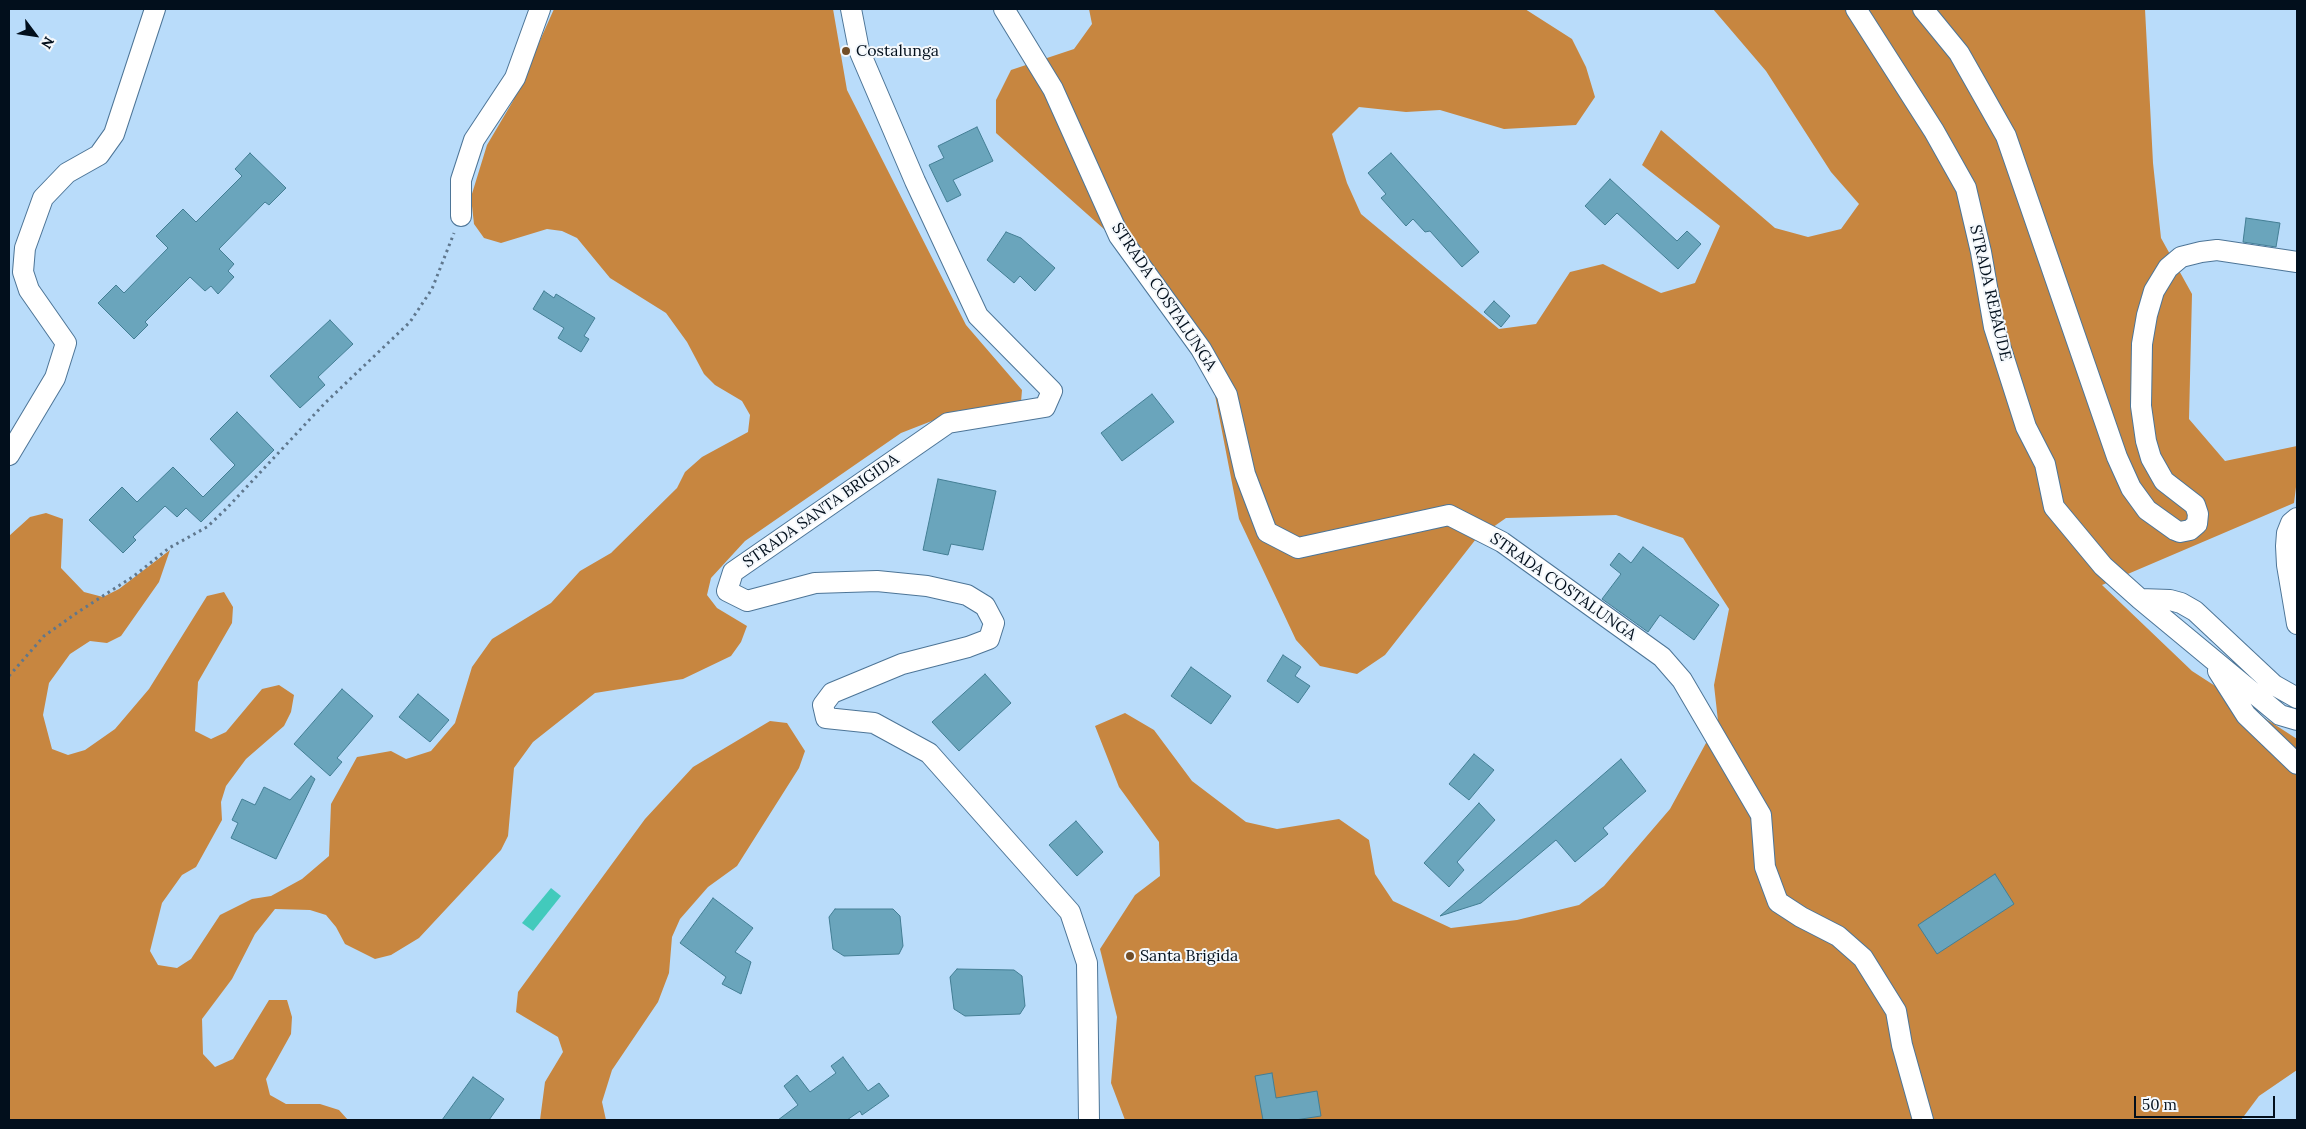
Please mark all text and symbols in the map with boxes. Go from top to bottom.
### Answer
north arrow [10,10,60,60]
text: N [37,33,58,52]
place label: Costalunga [856,41,939,61]
marker: Costalunga [840,45,852,57]
street label: STRADA COSTALUNGA [1107,219,1221,375]
street label: STRADA REBAUDE [1965,223,2015,363]
street label: STRADA SANTA BRIGIDA [739,450,903,572]
street label: STRADA COSTALUNGA [1486,529,1640,645]
place label: Santa Brigida [1140,946,1238,966]
marker: Santa Brigida [1124,950,1136,962]
scale bar [2136,1086,2277,1118]
text: 50 m [2142,1095,2177,1114]

